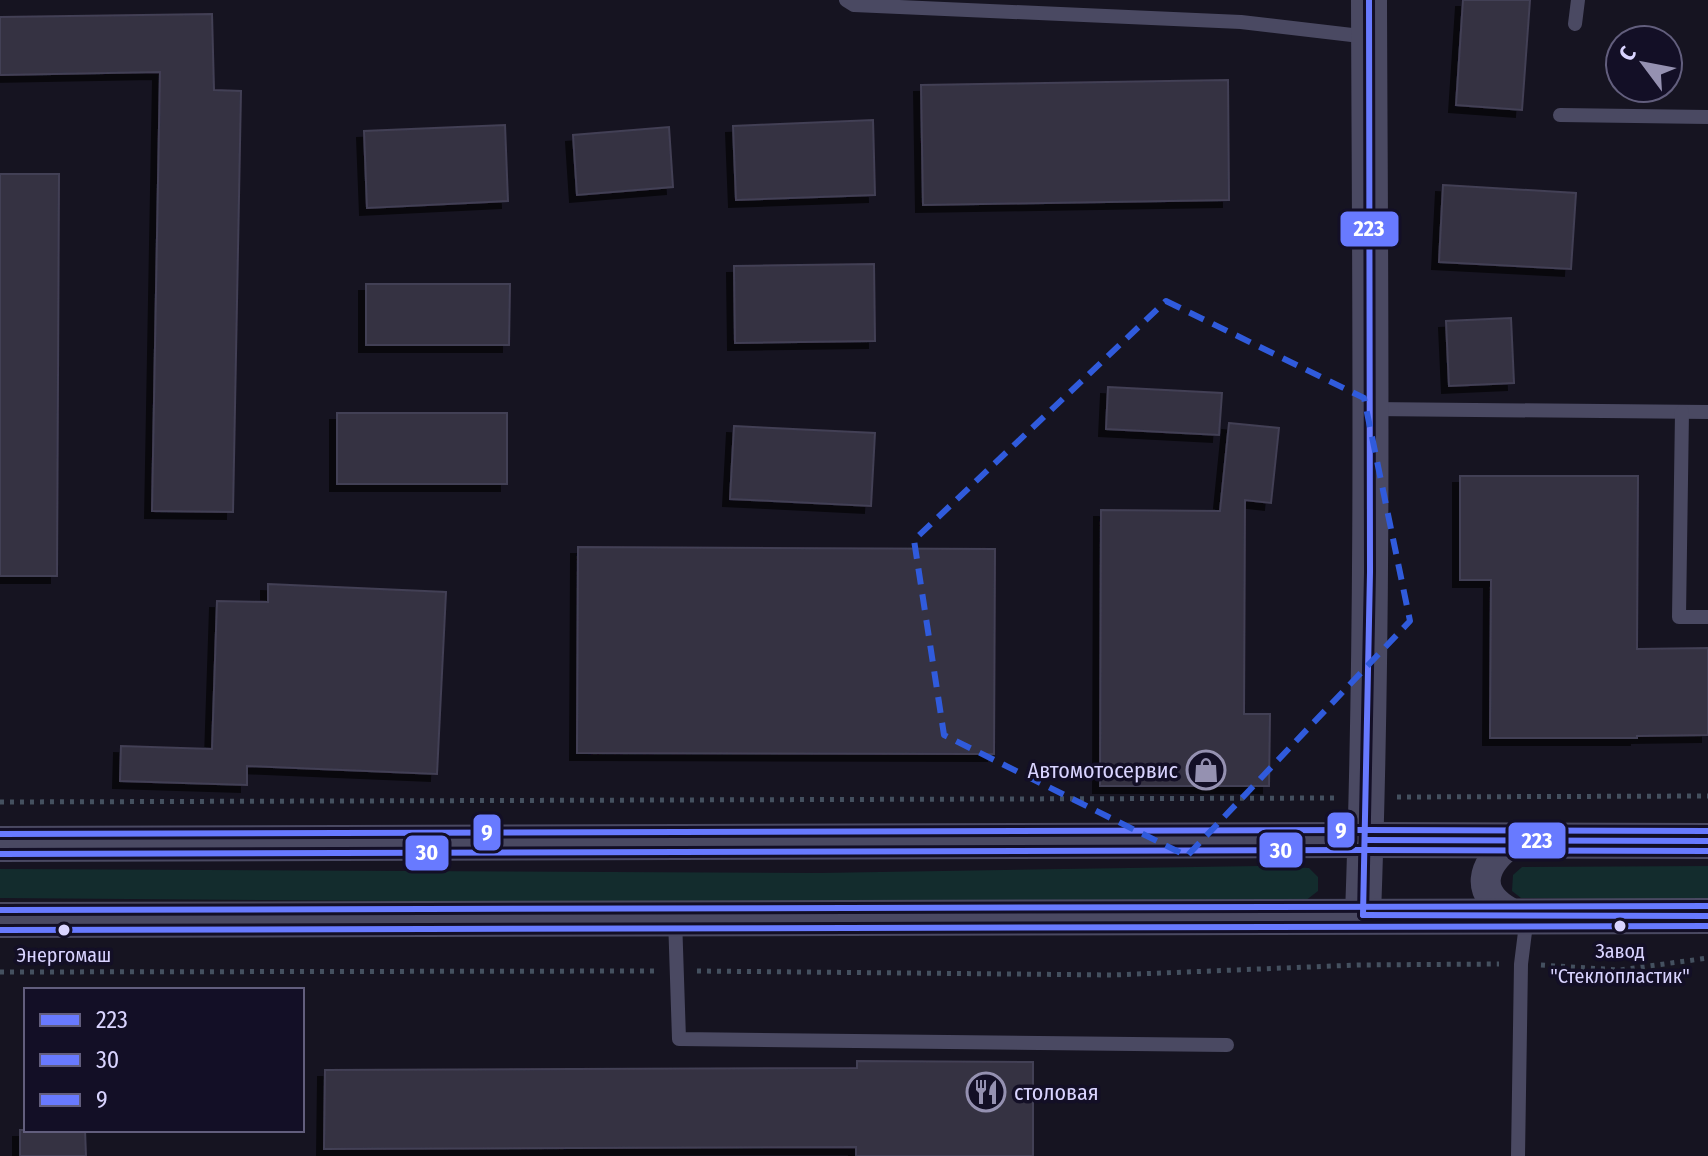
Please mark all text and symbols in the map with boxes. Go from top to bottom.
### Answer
north arrow [1604,24,1684,104]
text: С [1613,41,1642,66]
line badge: 223 [1339,210,1400,248]
text: 223 [1353,215,1384,242]
shop icon: Автомотосервис [1185,749,1227,791]
place label: Автомотосервис [1028,757,1179,784]
line badge: 9 [1326,811,1356,849]
line badge: 9 [472,813,502,852]
text: 9 [1335,817,1347,844]
text: 9 [481,819,493,846]
line badge: 223 [1507,821,1567,860]
text: 223 [1521,827,1552,854]
line badge: 30 [1258,831,1304,869]
line badge: 30 [404,834,450,872]
text: 30 [1269,837,1292,864]
text: 30 [415,839,438,866]
marker: Завод "Стеклопластик" [1612,918,1628,934]
marker: Энергомаш [56,922,72,938]
place label: Завод "Стеклопластик" [1550,939,1690,988]
place label: Энергомаш [17,943,111,967]
legend [24,988,304,1132]
text: 223 [96,1006,128,1034]
text: 30 [96,1046,119,1074]
restaurant icon: столовая [965,1071,1007,1113]
place label: столовая [1014,1079,1099,1106]
text: 9 [96,1086,108,1114]

